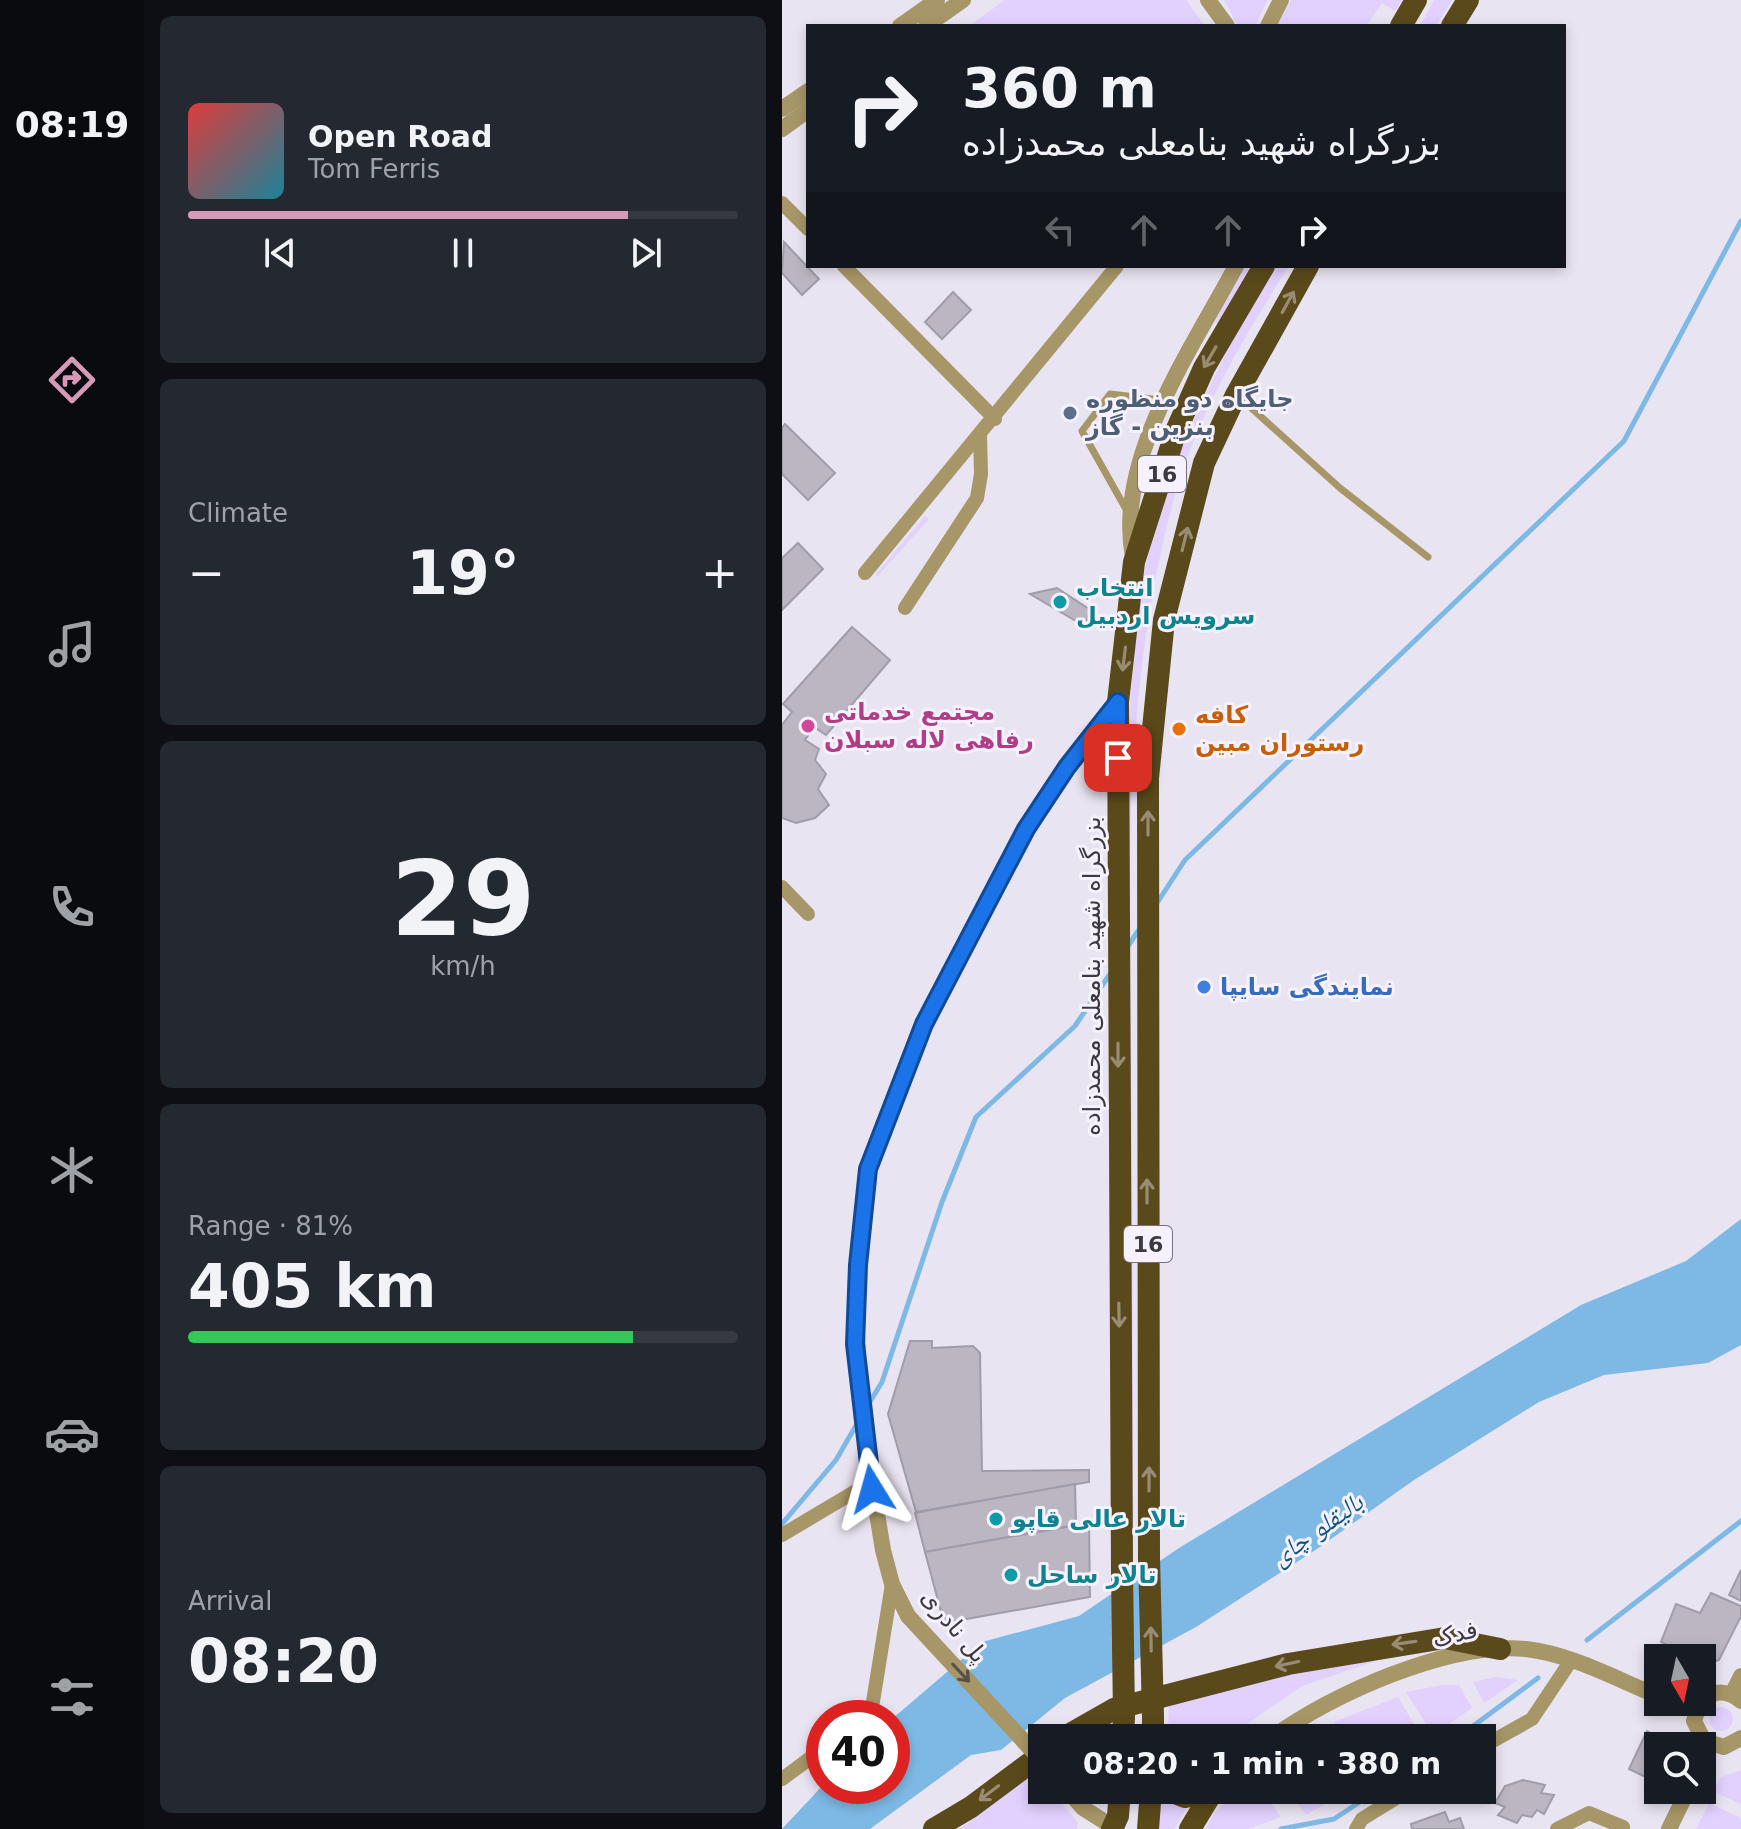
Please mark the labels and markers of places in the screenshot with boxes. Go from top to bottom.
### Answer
place label: جایگاه دو منظوره بنزین - گاز [1085,385,1293,441]
marker: جایگاه دو منظوره بنزین - گاز [1061,404,1079,422]
place label: انتخاب سرویس اردبیل [1076,574,1255,630]
marker: انتخاب سرویس اردبیل [1051,593,1069,611]
place label: مجتمع خدماتی رفاهی لاله سبلان [824,698,1034,754]
place label: کافه رستوران مبین [1195,701,1364,757]
marker: مجتمع خدماتی رفاهی لاله سبلان [799,717,817,735]
marker: کافه رستوران مبین [1170,720,1188,738]
pin [1084,724,1152,792]
place label: نمایندگی سایپا [1220,973,1394,1001]
marker: نمایندگی سایپا [1195,978,1213,996]
place label: تالار عالی قاپو [1011,1505,1186,1533]
marker: تالار عالی قاپو [987,1510,1005,1528]
place label: تالار ساحل [1027,1561,1156,1589]
marker: تالار ساحل [1002,1566,1020,1584]

